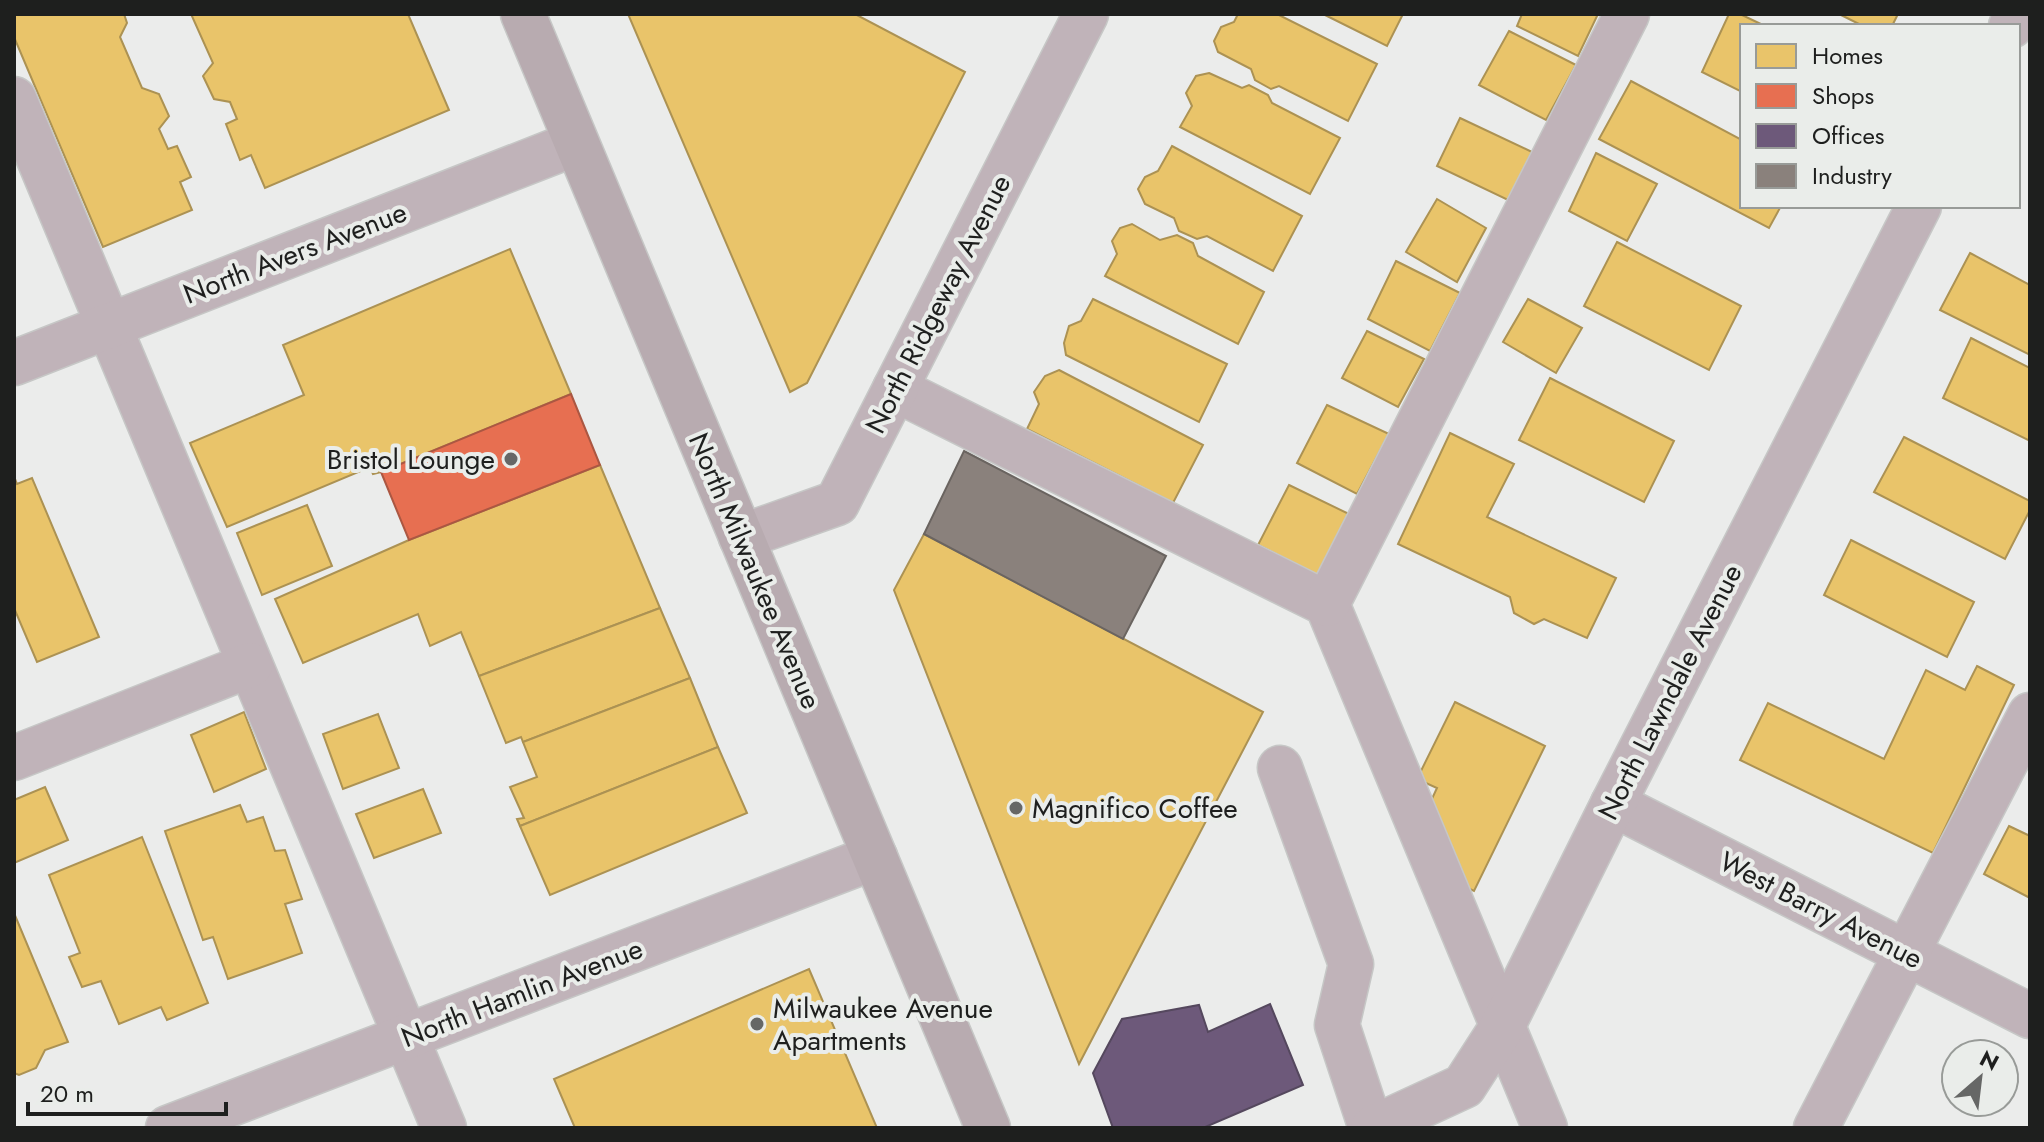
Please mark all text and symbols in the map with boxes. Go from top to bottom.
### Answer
legend [1740,24,2020,208]
text: Homes [1812,38,1883,73]
text: Shops [1812,78,1874,113]
text: Offices [1812,118,1884,153]
text: Industry [1812,158,1892,193]
street label: North Ridgeway Avenue [855,167,1021,441]
street label: North Avers Avenue [177,192,413,314]
street label: North Milwaukee Avenue [678,427,832,715]
place label: Bristol Lounge [327,439,495,480]
marker: Bristol Lounge [502,450,520,468]
street label: North Lawndale Avenue [1588,557,1752,827]
place label: Magnifico Coffee [1032,788,1238,829]
marker: Magnifico Coffee [1007,799,1025,817]
street label: West Barry Avenue [1712,841,1930,979]
street label: North Hamlin Avenue [395,928,649,1058]
place label: Milwaukee Avenue Apartments [773,988,993,1061]
marker: Milwaukee Avenue Apartments [748,1015,766,1033]
north arrow [1940,1038,2020,1118]
text: N [1974,1042,2005,1079]
scale bar [28,1066,226,1116]
text: 20 m [40,1076,94,1111]

